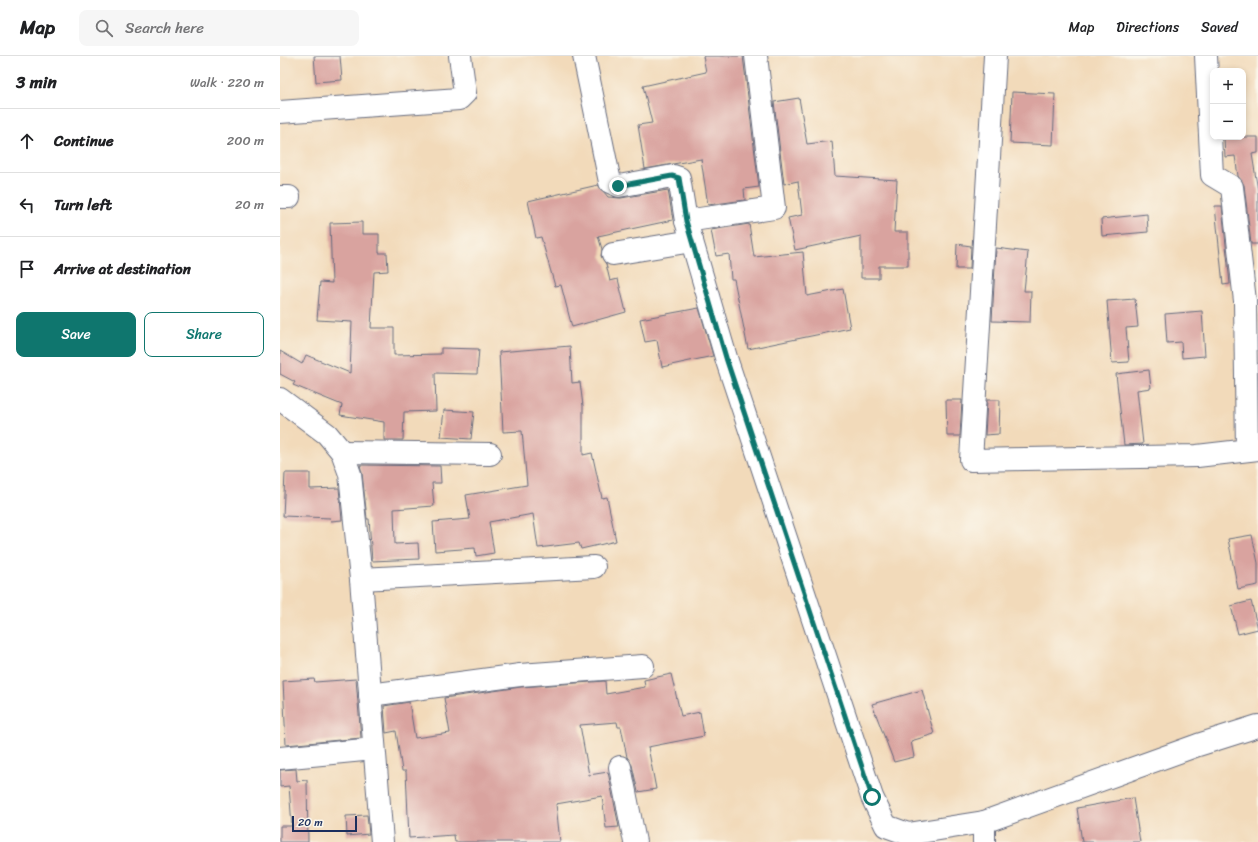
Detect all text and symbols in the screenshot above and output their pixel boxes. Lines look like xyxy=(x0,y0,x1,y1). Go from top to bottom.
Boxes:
search box xyxy=(79,10,359,46)
text: Map xyxy=(20,11,55,44)
text: Search here xyxy=(125,15,204,41)
text: Map xyxy=(1068,15,1094,40)
text: Directions xyxy=(1116,15,1179,40)
text: Saved xyxy=(1201,15,1238,40)
icon: search xyxy=(93,17,115,39)
text: 3 min xyxy=(16,67,57,97)
map controls xyxy=(1210,68,1246,140)
button: + xyxy=(1210,68,1246,104)
text: Walk · 220 m xyxy=(190,71,264,94)
button: − xyxy=(1210,104,1246,140)
text: Continue xyxy=(54,128,114,154)
text: 200 m xyxy=(227,129,264,152)
icon: ahead xyxy=(16,130,38,152)
route end xyxy=(609,177,627,195)
text: Turn left xyxy=(54,192,112,218)
text: 20 m xyxy=(235,193,264,216)
icon: left xyxy=(16,194,38,216)
text: Arrive at destination xyxy=(54,256,191,282)
icon: arrive xyxy=(16,258,38,280)
button: Save xyxy=(16,312,136,357)
button: Share xyxy=(144,312,264,357)
route start xyxy=(863,788,881,806)
text: 20 m xyxy=(298,813,323,832)
scale bar xyxy=(292,814,357,833)

